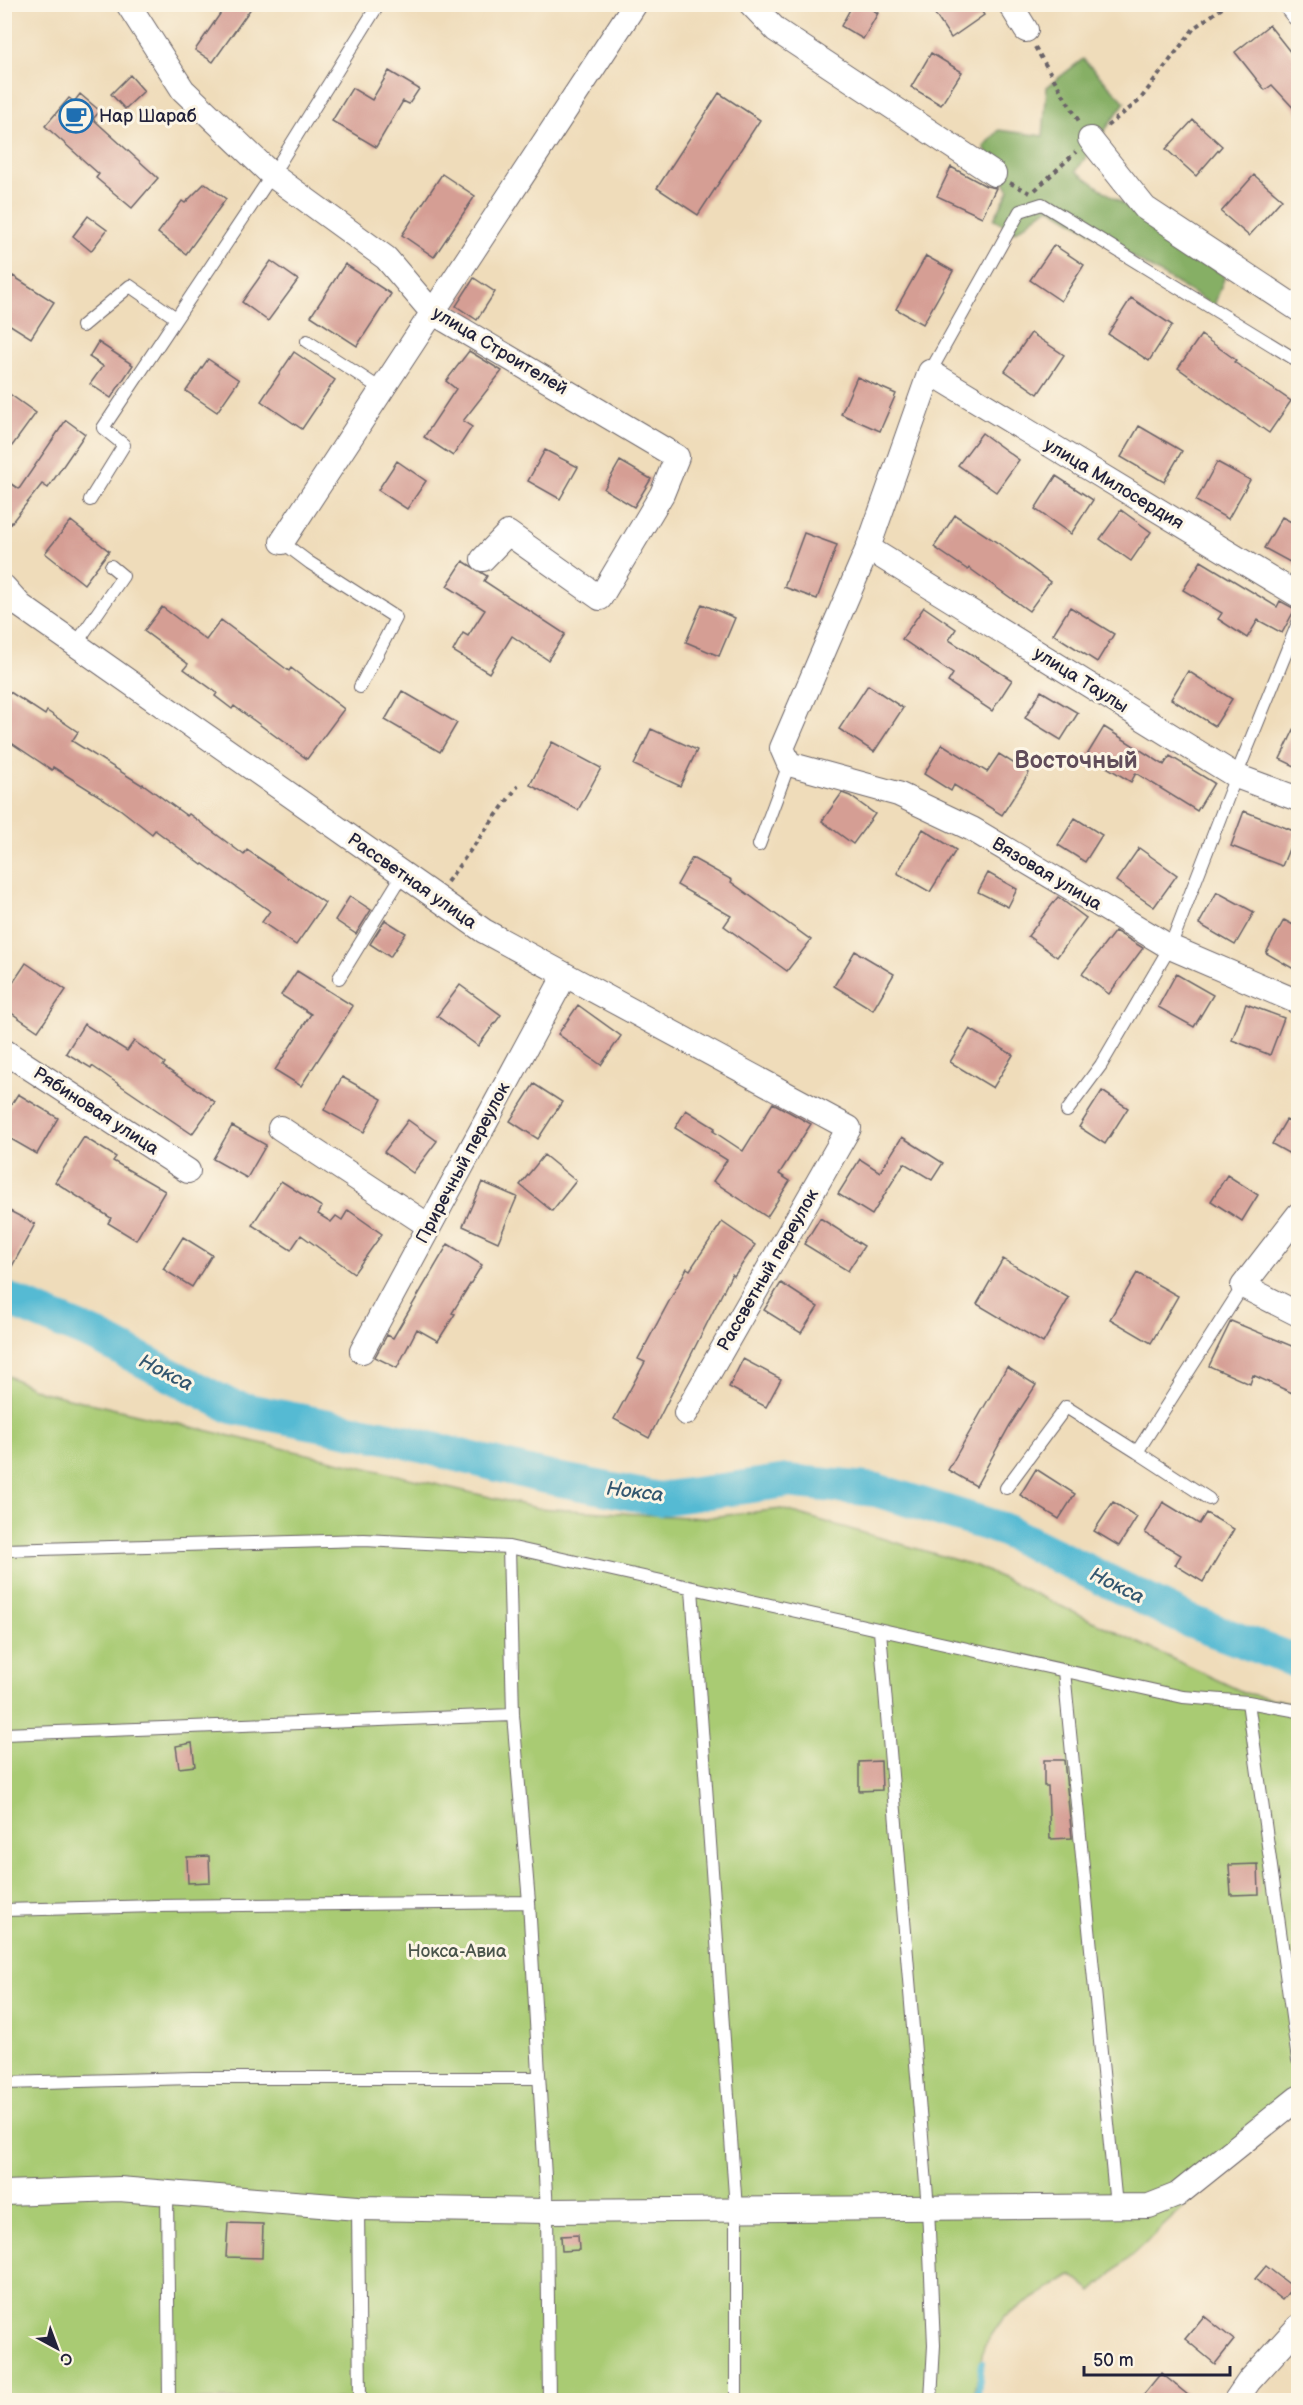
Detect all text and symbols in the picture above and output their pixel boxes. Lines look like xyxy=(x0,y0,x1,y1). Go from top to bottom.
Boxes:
cafe icon: Нар Шараб xyxy=(58,98,94,134)
place label: Нар Шараб xyxy=(99,106,197,127)
street label: улица Строителей xyxy=(429,302,571,400)
street label: улица Милосердия xyxy=(1041,434,1188,534)
street label: улица Таулы xyxy=(1030,643,1132,717)
district label: Восточный xyxy=(1014,746,1138,775)
street label: Рассветная улица xyxy=(343,829,481,934)
street label: Вязовая улица xyxy=(988,833,1106,915)
street label: Рябиновая улица xyxy=(29,1063,163,1160)
street label: Приречный переулок xyxy=(412,1078,515,1247)
street label: Рассветный переулок xyxy=(713,1185,823,1355)
water label: Нокса xyxy=(135,1349,197,1397)
water label: Нокса xyxy=(605,1477,665,1507)
water label: Нокса xyxy=(1086,1563,1148,1609)
park label: Нокса-Авиа xyxy=(407,1941,507,1962)
north arrow xyxy=(27,2318,87,2378)
scale bar xyxy=(1084,2339,1230,2377)
text: С xyxy=(55,2347,76,2369)
text: 50 m xyxy=(1093,2350,1134,2371)

